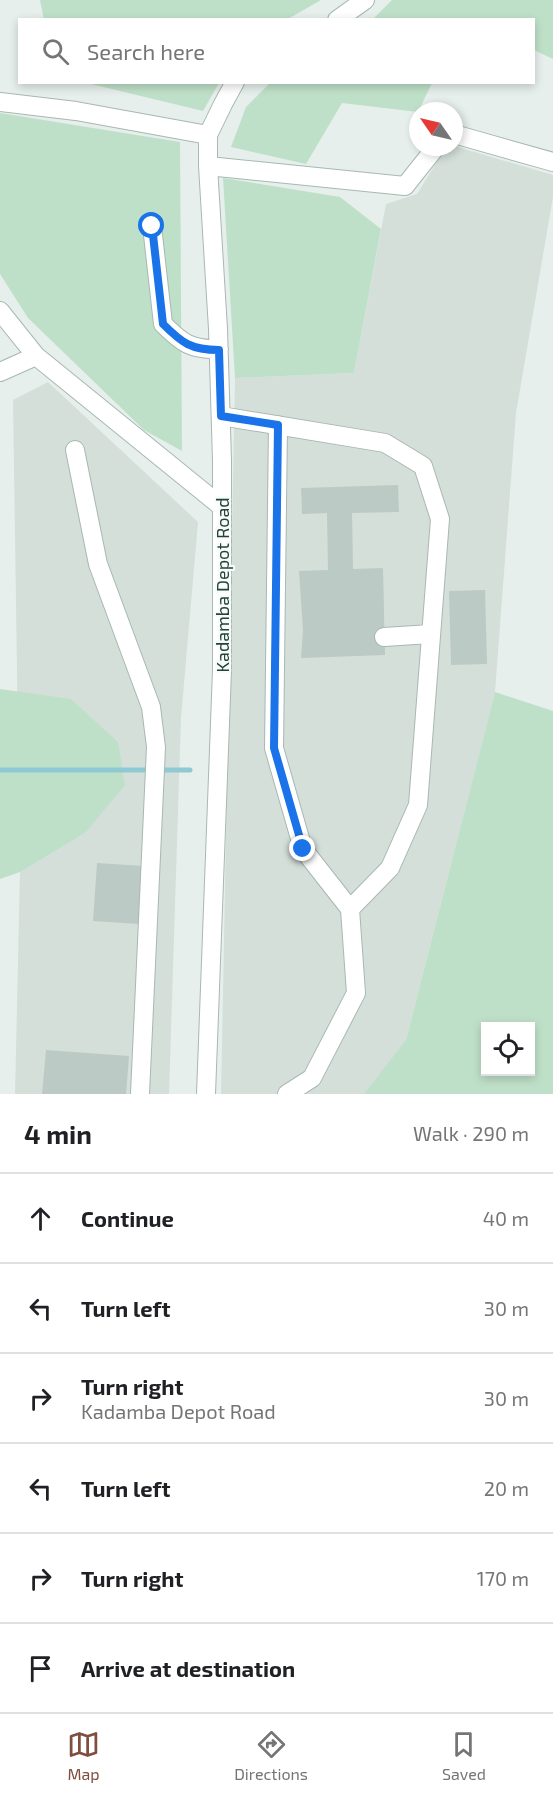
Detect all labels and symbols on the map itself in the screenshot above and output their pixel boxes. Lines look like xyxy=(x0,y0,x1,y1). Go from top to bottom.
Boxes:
north arrow xyxy=(409,102,463,156)
route start xyxy=(138,212,164,238)
street label: Kadamba Depot Road xyxy=(211,497,233,673)
route end xyxy=(289,835,315,861)

